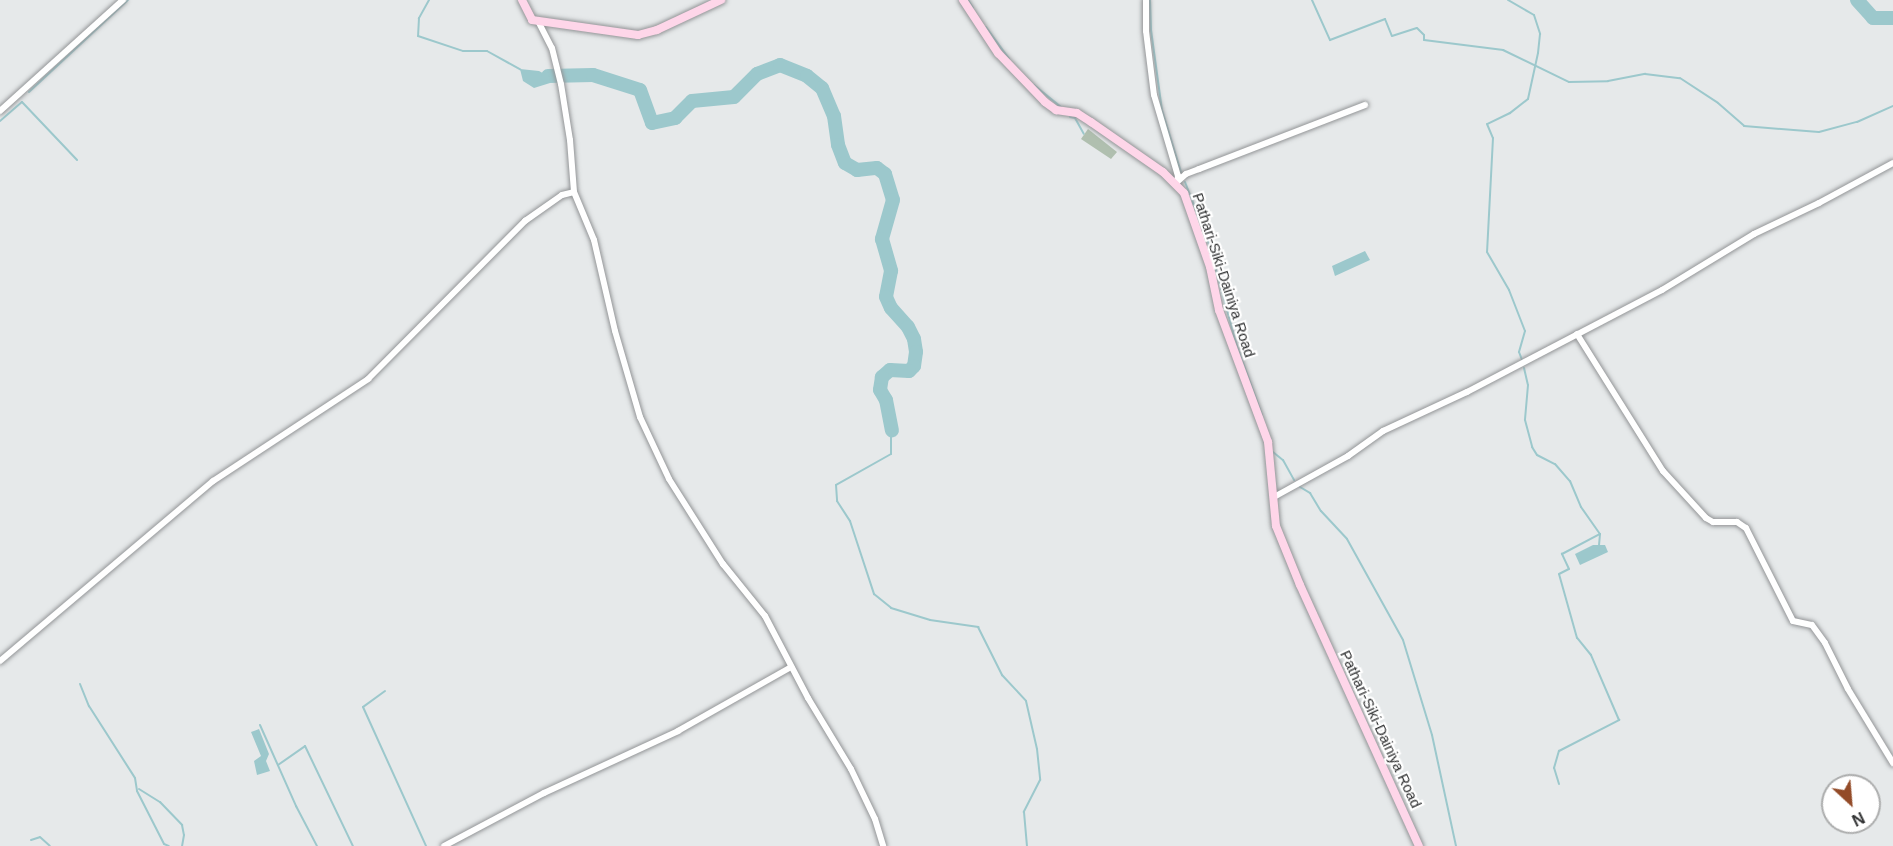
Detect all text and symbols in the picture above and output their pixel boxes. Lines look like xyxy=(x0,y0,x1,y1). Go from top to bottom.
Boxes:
street label: Pathari-Siki-Dainiya Road xyxy=(1189,191,1259,359)
street label: Pathari-Siki-Dainiya Road xyxy=(1337,647,1425,811)
north arrow xyxy=(1821,774,1881,834)
text: N xyxy=(1849,809,1867,829)

